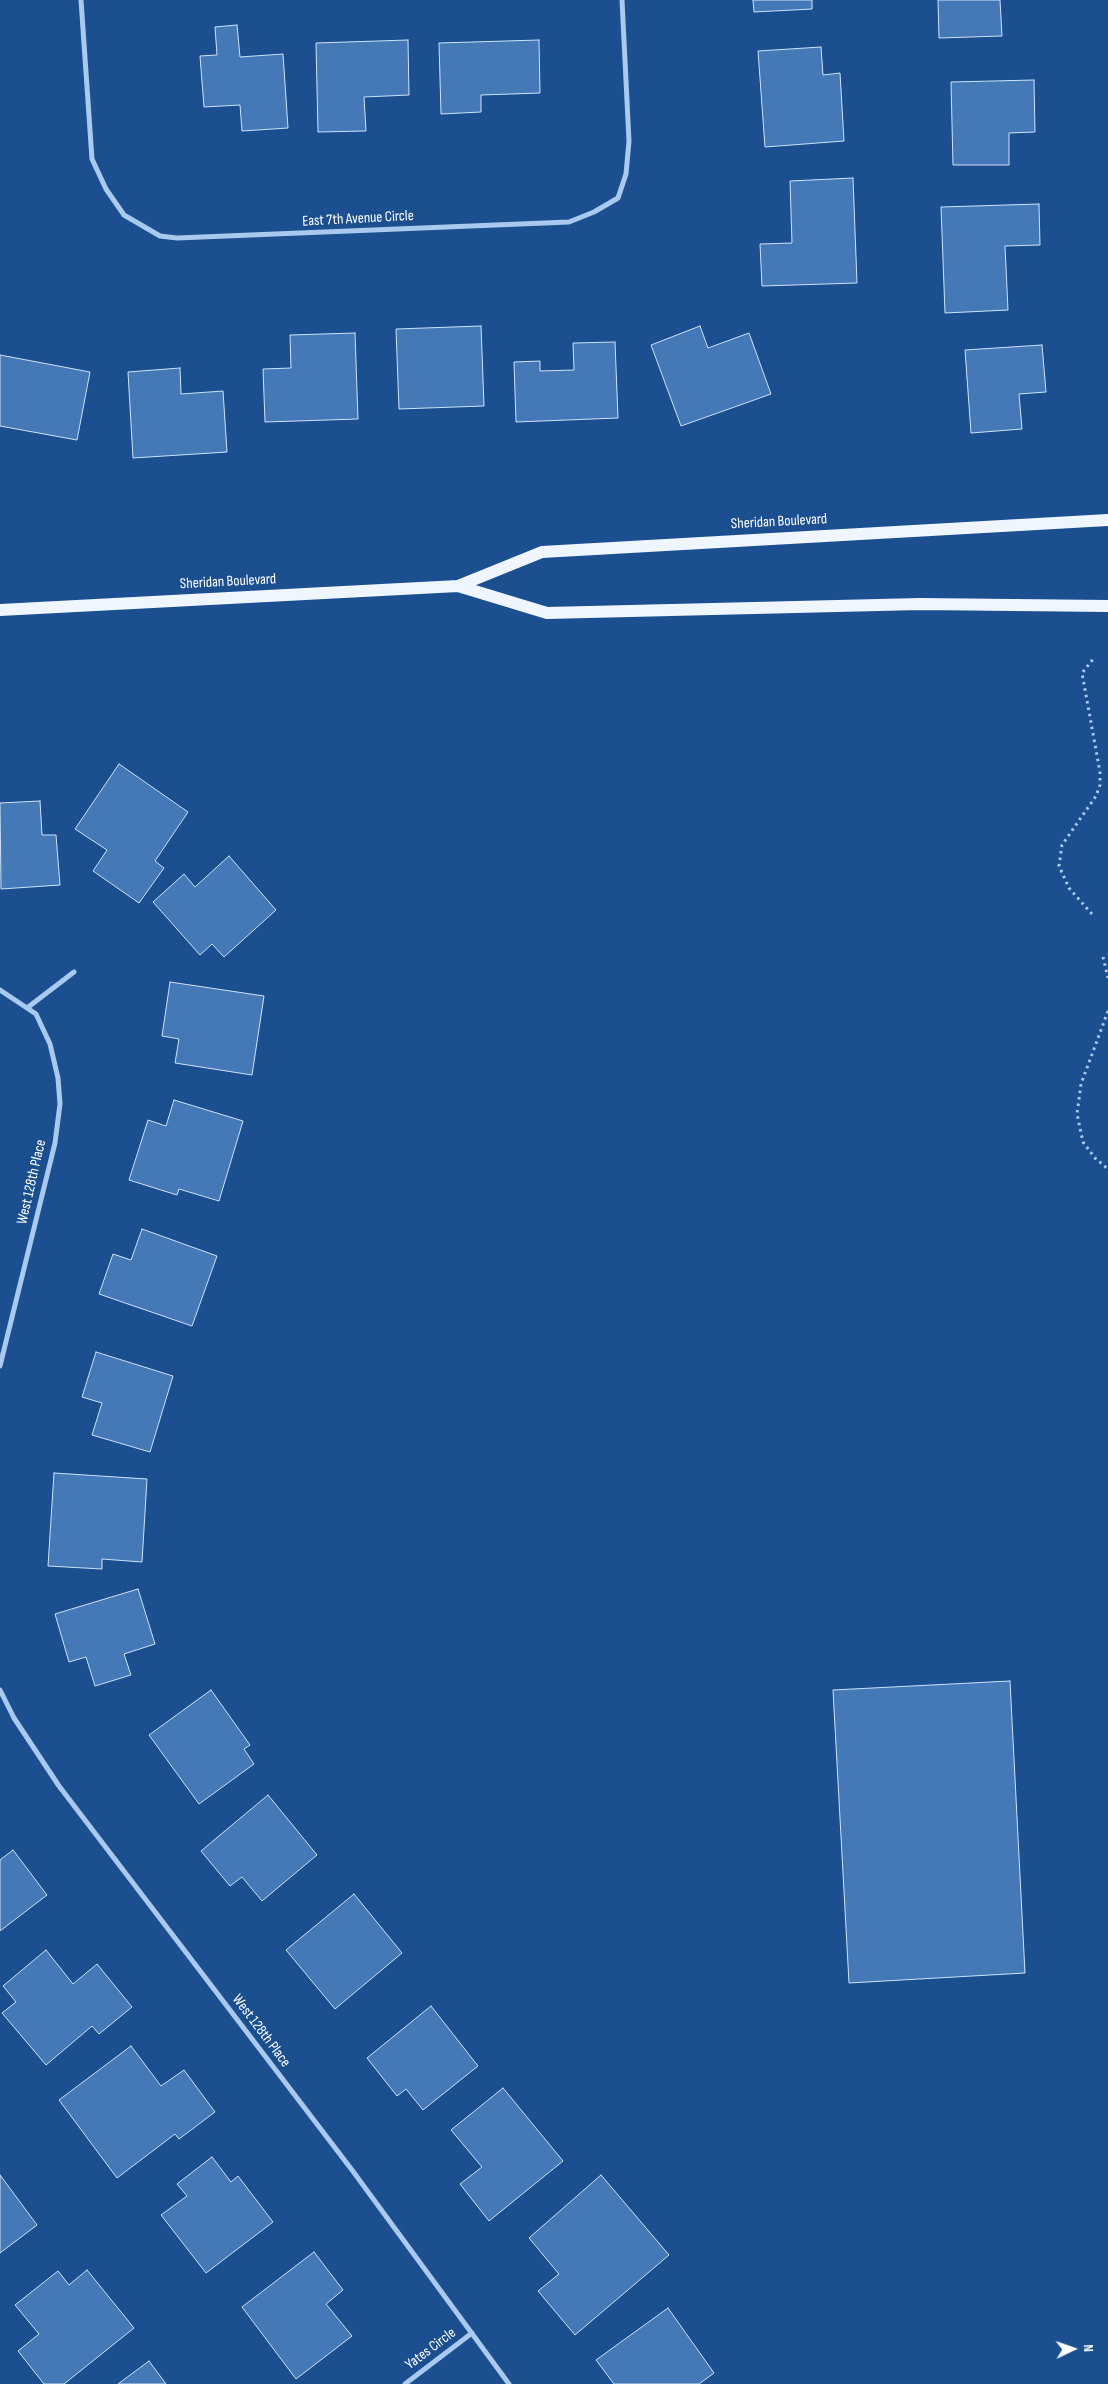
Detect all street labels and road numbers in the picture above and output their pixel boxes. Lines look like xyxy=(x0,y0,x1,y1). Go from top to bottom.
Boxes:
street label: East 7th Avenue Circle xyxy=(302,207,414,231)
street label: Sheridan Boulevard xyxy=(730,510,828,534)
street label: Sheridan Boulevard xyxy=(179,570,277,594)
street label: West 128th Place xyxy=(14,1138,50,1226)
street label: West 128th Place xyxy=(228,1991,294,2071)
street label: Yates Circle xyxy=(402,2324,460,2374)

